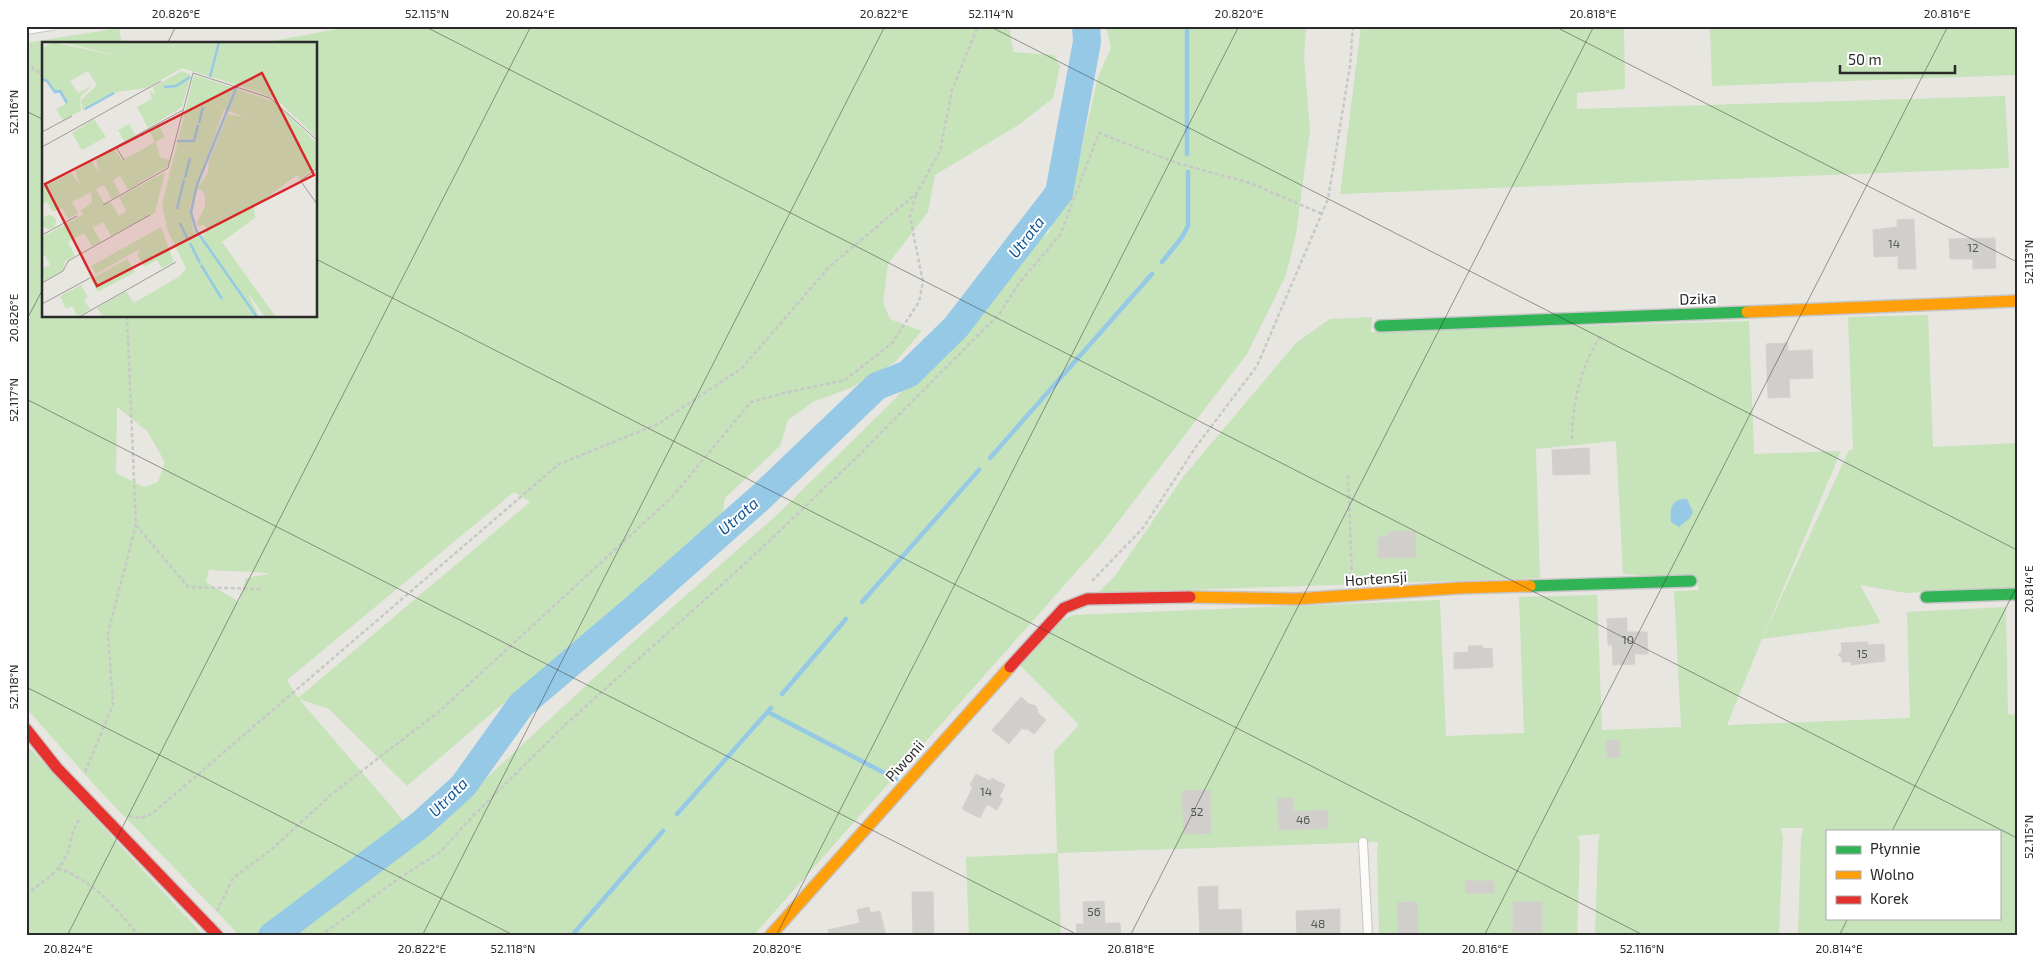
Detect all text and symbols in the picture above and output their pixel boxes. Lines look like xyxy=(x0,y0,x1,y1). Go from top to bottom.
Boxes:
text: 20.826°E xyxy=(152,6,201,20)
text: 52.115°N xyxy=(405,6,449,20)
text: 20.824°E xyxy=(505,6,555,20)
text: 20.822°E xyxy=(860,6,909,20)
text: 52.114°N xyxy=(968,6,1014,20)
text: 20.820°E xyxy=(1214,6,1264,20)
text: 20.818°E xyxy=(1569,6,1617,20)
text: 20.816°E xyxy=(1924,6,1971,20)
inset map xyxy=(42,42,318,318)
scale bar xyxy=(1840,42,1956,74)
text: 50 m xyxy=(1848,50,1882,68)
text: 52.116°N xyxy=(6,90,20,134)
water label: Utrata xyxy=(1004,212,1048,261)
house number: 14 xyxy=(1888,236,1900,250)
house number: 12 xyxy=(1967,240,1979,254)
text: 52.113°N xyxy=(2021,240,2035,284)
street label: Dzika xyxy=(1679,288,1717,308)
text: 20.826°E xyxy=(6,293,20,342)
text: 52.117°N xyxy=(6,378,20,422)
water label: Utrata xyxy=(714,493,762,538)
text: 20.814°E xyxy=(2021,565,2035,613)
street label: Hortensji xyxy=(1344,567,1408,590)
house number: 10 xyxy=(1622,632,1634,646)
house number: 15 xyxy=(1856,646,1868,660)
text: 52.118°N xyxy=(6,664,20,710)
street label: Piwonii xyxy=(881,736,928,785)
water label: Utrata xyxy=(424,773,471,820)
house number: 14 xyxy=(980,784,992,798)
house number: 52 xyxy=(1190,804,1204,818)
house number: 46 xyxy=(1296,812,1310,826)
text: 52.115°N xyxy=(2021,815,2035,859)
legend xyxy=(1826,830,2000,920)
text: Płynnie xyxy=(1870,839,1921,857)
text: Wolno xyxy=(1870,865,1914,883)
text: Korek xyxy=(1870,889,1909,907)
house number: 56 xyxy=(1087,904,1101,918)
house number: 48 xyxy=(1311,916,1325,930)
text: 20.824°E xyxy=(43,941,93,955)
text: 20.822°E xyxy=(398,941,447,955)
text: 52.118°N xyxy=(490,941,536,955)
text: 20.820°E xyxy=(752,941,802,955)
text: 20.818°E xyxy=(1107,941,1155,955)
text: 20.816°E xyxy=(1462,941,1509,955)
text: 52.116°N xyxy=(1620,941,1664,955)
text: 20.814°E xyxy=(1815,941,1863,955)

